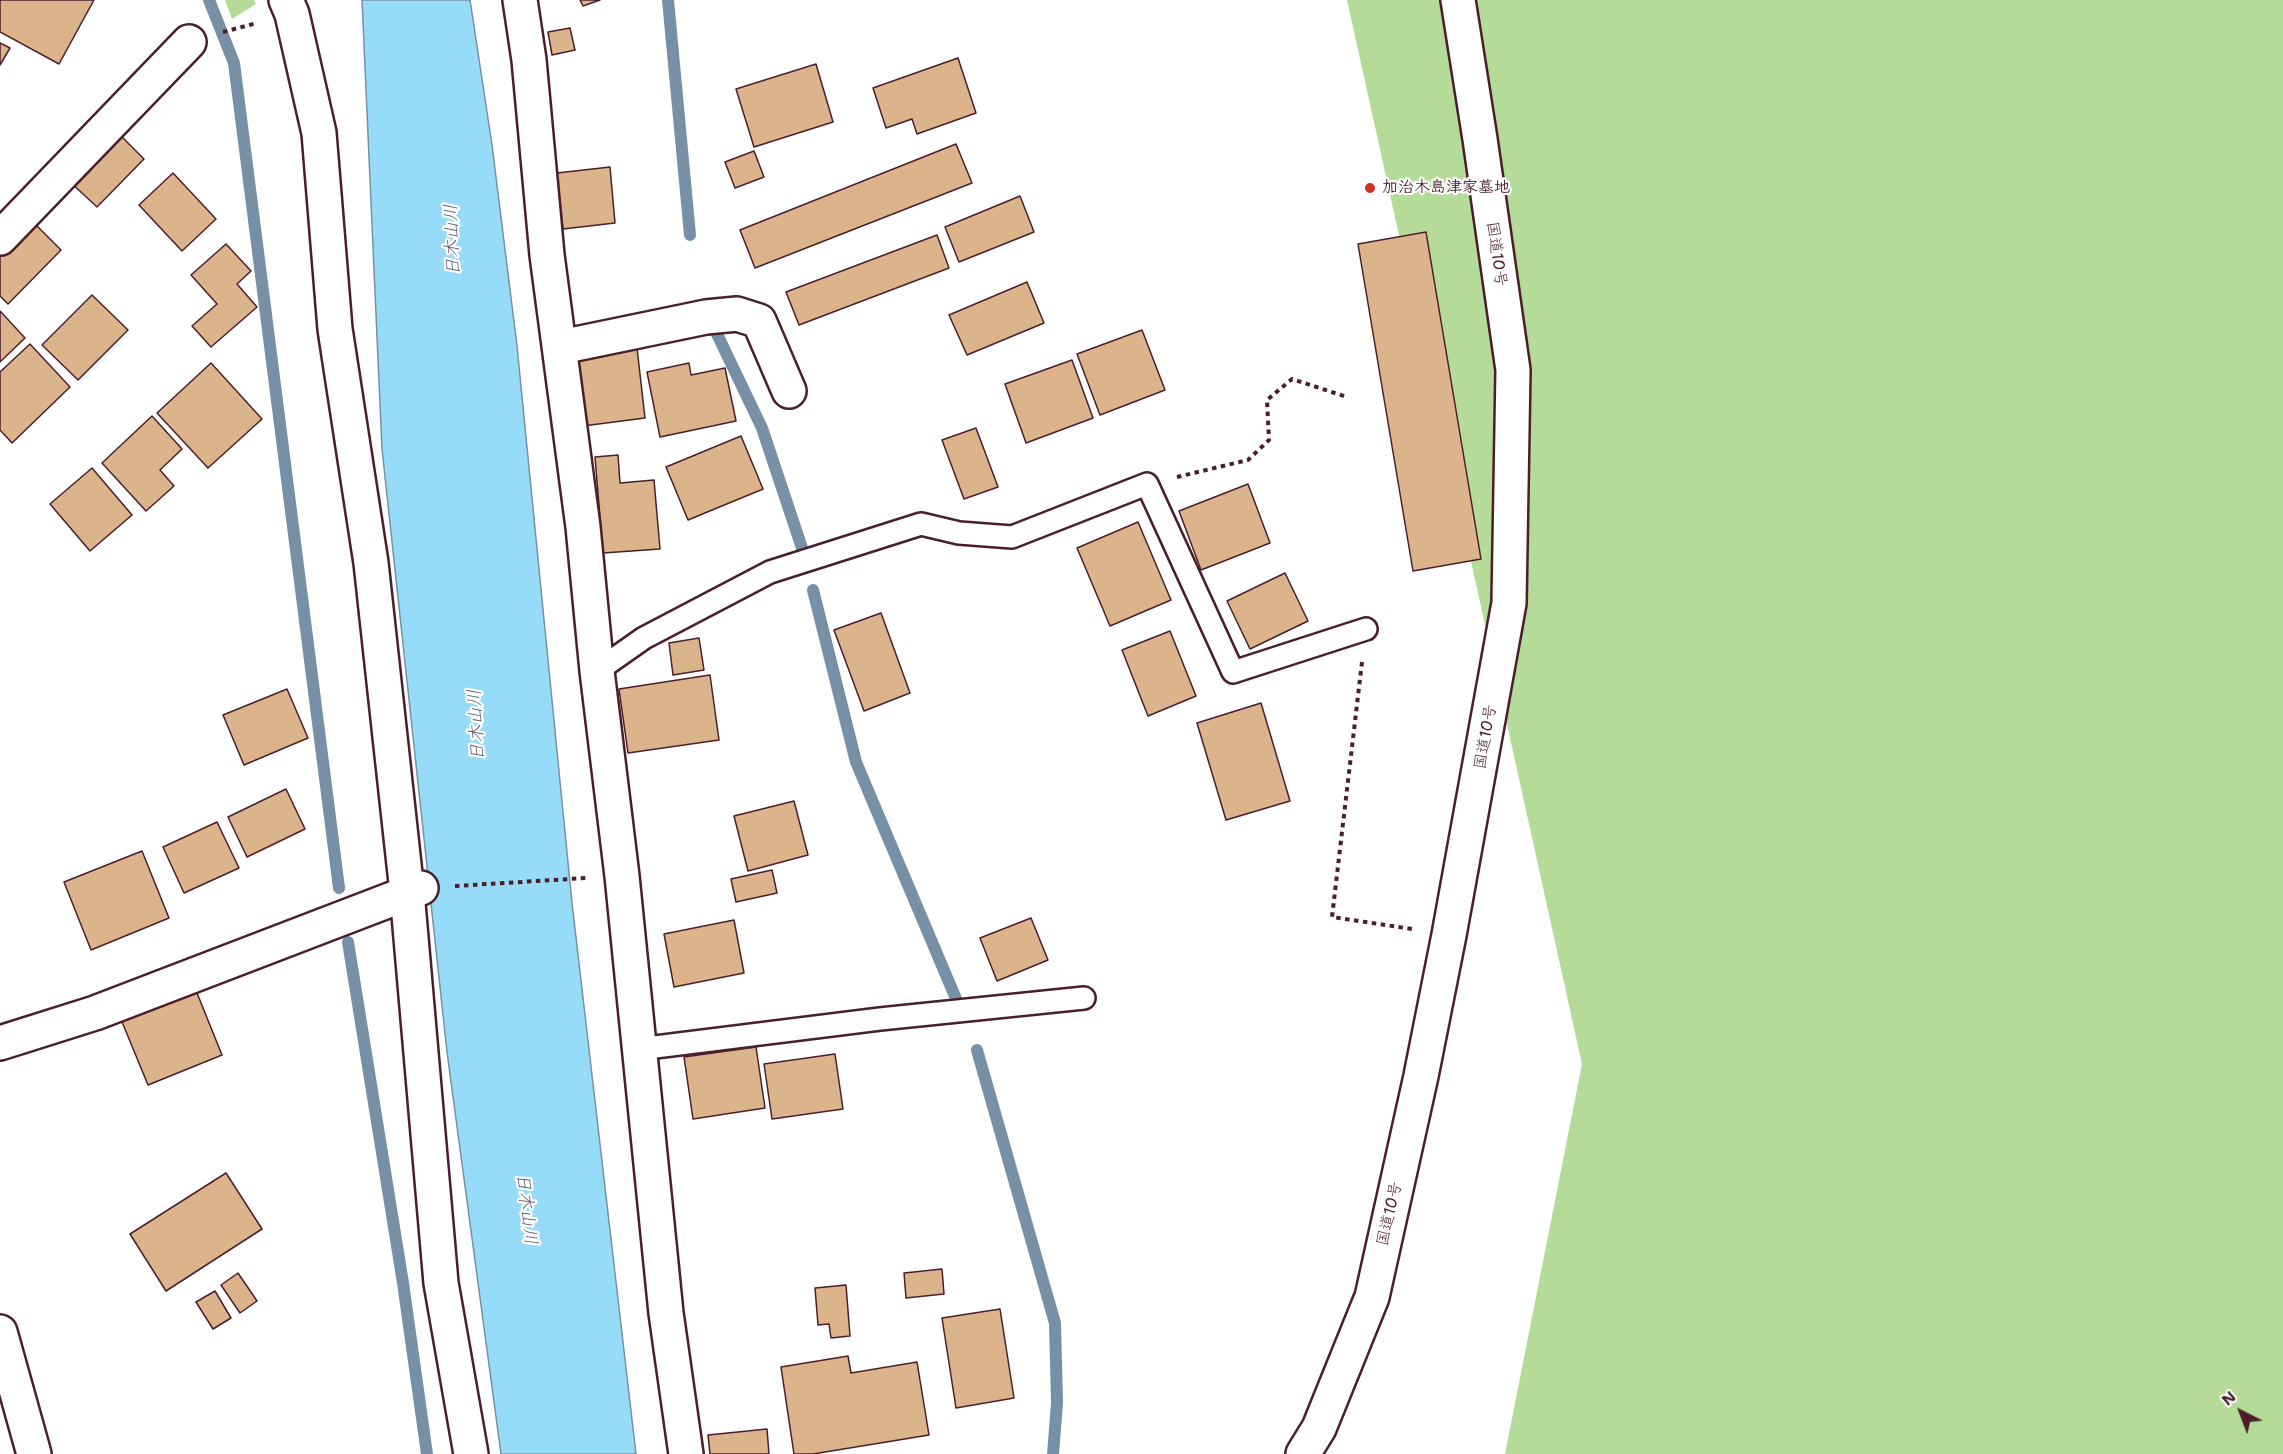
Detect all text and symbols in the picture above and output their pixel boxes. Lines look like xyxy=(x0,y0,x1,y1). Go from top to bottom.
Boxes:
place label: 加治木島津家墓地 xyxy=(1382,178,1510,198)
marker: 加治木島津家墓地 xyxy=(1363,181,1377,195)
water label: 日木山川 xyxy=(441,204,465,276)
street label: 国道10号 xyxy=(1482,220,1510,288)
water label: 日木山川 xyxy=(464,688,490,762)
street label: 国道10号 xyxy=(1471,703,1501,771)
water label: 日木山川 xyxy=(511,1172,541,1246)
street label: 国道10号 xyxy=(1373,1180,1407,1248)
north arrow xyxy=(2211,1382,2271,1442)
text: N xyxy=(2217,1386,2240,1410)

